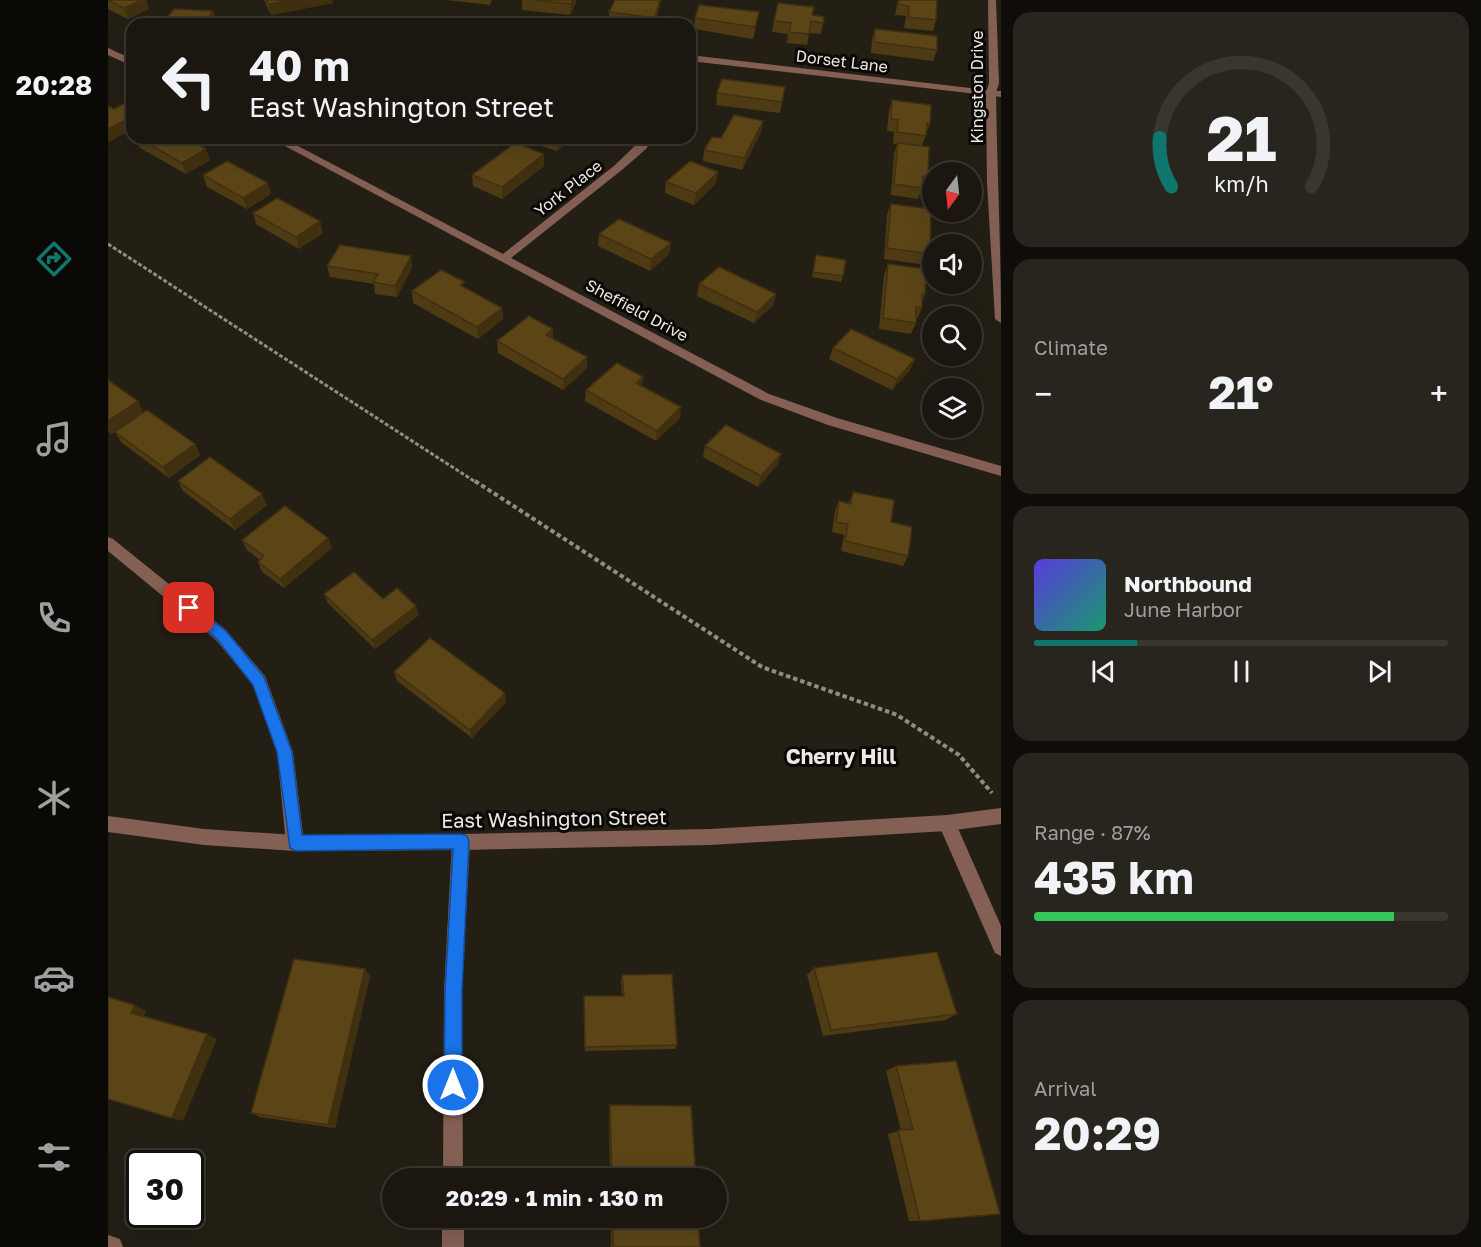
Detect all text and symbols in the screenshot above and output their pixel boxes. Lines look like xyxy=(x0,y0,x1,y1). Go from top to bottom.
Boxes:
street label: Kingston Drive xyxy=(967,31,987,143)
text: 40 m xyxy=(249,40,350,90)
icon: left xyxy=(150,42,228,120)
street label: Dorset Lane xyxy=(795,45,889,77)
text: 20:28 xyxy=(16,69,92,101)
text: East Washington Street xyxy=(249,91,554,123)
text: 21 xyxy=(1206,100,1276,175)
street label: York Place xyxy=(530,155,606,221)
north arrow xyxy=(922,162,982,222)
map controls xyxy=(922,162,982,438)
text: km/h xyxy=(1214,171,1268,197)
button: sound xyxy=(922,234,982,294)
icon: directions xyxy=(33,238,75,280)
street label: Sheffield Drive xyxy=(582,275,692,345)
button: search xyxy=(922,306,982,366)
text: Climate xyxy=(1034,335,1108,359)
text: 21° xyxy=(1208,365,1274,419)
text: − xyxy=(1034,374,1052,413)
text: + xyxy=(1430,374,1448,413)
button: layers xyxy=(922,378,982,438)
icon: music xyxy=(33,418,75,460)
text: Northbound xyxy=(1124,570,1252,597)
pin xyxy=(163,582,214,633)
icon: arrive xyxy=(172,591,205,624)
icon: phone xyxy=(33,597,75,639)
text: June Harbor xyxy=(1124,597,1243,621)
icon: previous xyxy=(1087,655,1120,688)
icon: pause xyxy=(1225,655,1258,688)
icon: next xyxy=(1363,655,1396,688)
district label: Cherry Hill xyxy=(786,743,896,769)
icon: climate xyxy=(33,777,75,819)
street label: East Washington Street xyxy=(441,804,667,832)
text: Range · 87% xyxy=(1034,820,1151,844)
text: 435 km xyxy=(1034,850,1194,904)
icon: car xyxy=(33,957,75,999)
position arrow xyxy=(421,1053,485,1117)
text: Arrival xyxy=(1034,1076,1097,1100)
text: 20:29 xyxy=(1034,1106,1161,1160)
icon: filters xyxy=(33,1136,75,1178)
speed limit sign: 30 xyxy=(126,1150,204,1228)
text: 20:29 · 1 min · 130 m xyxy=(446,1184,663,1211)

